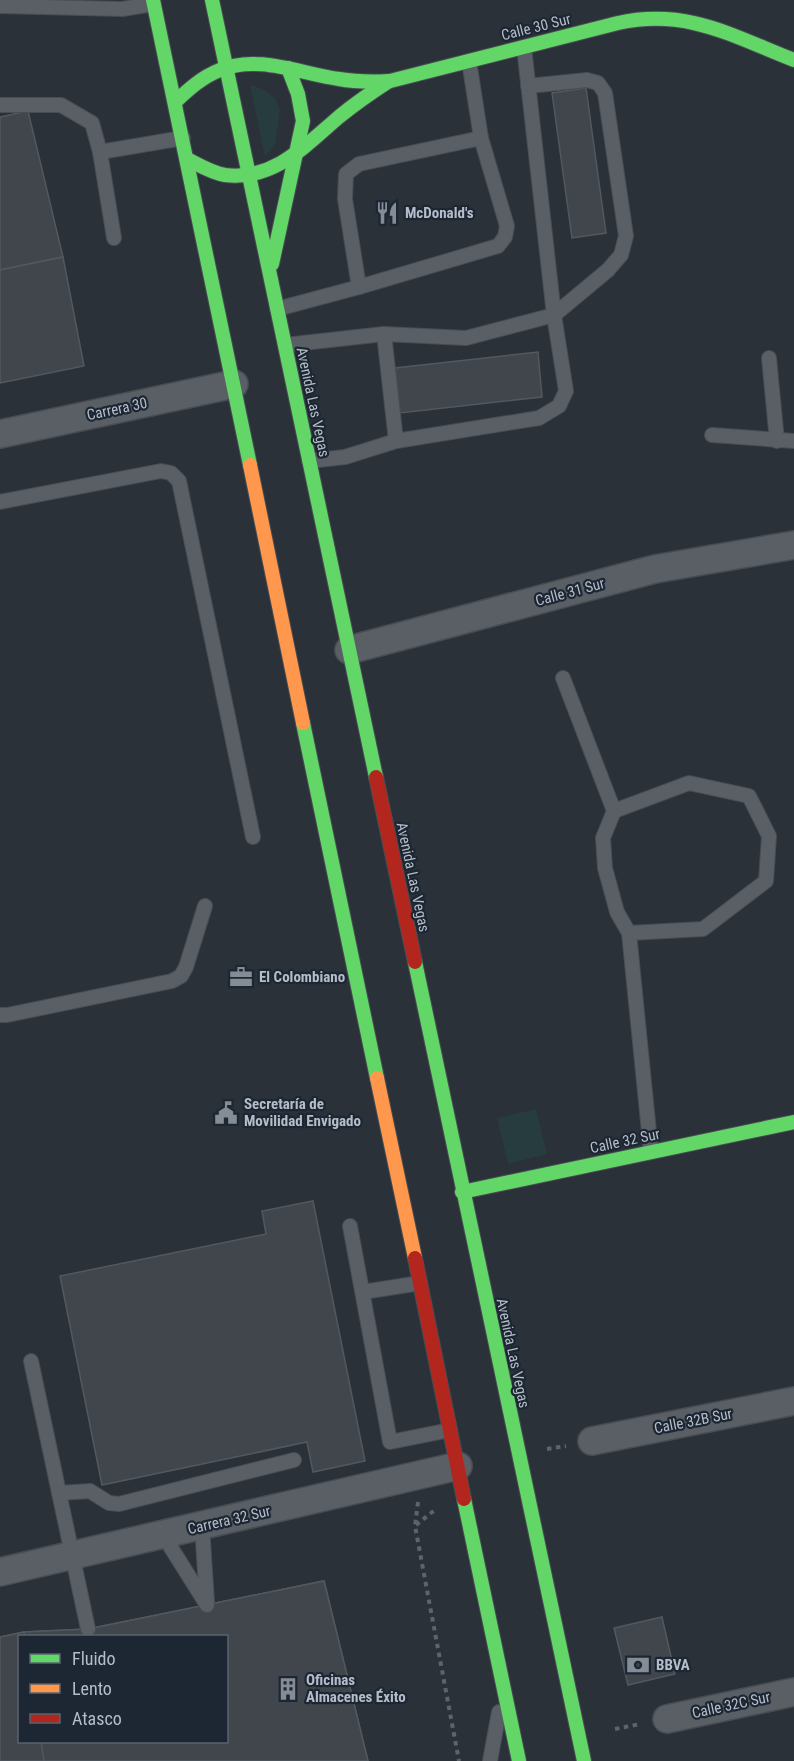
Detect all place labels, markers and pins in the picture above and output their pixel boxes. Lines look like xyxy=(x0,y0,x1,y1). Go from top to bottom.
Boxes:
restaurant icon: McDonald's xyxy=(374,200,400,226)
place label: McDonald's xyxy=(405,204,474,222)
office icon: El Colombiano xyxy=(228,964,254,990)
place label: El Colombiano xyxy=(259,968,345,986)
place label: Secretaría de Movilidad Envigado xyxy=(244,1095,361,1130)
public building icon: Secretaría de Movilidad Envigado xyxy=(213,1100,239,1126)
bank icon: BBVA xyxy=(625,1652,651,1678)
place label: BBVA xyxy=(656,1656,690,1674)
place label: Oficinas Almacenes Éxito xyxy=(306,1671,406,1706)
building icon: Oficinas Almacenes Éxito xyxy=(275,1676,301,1702)

